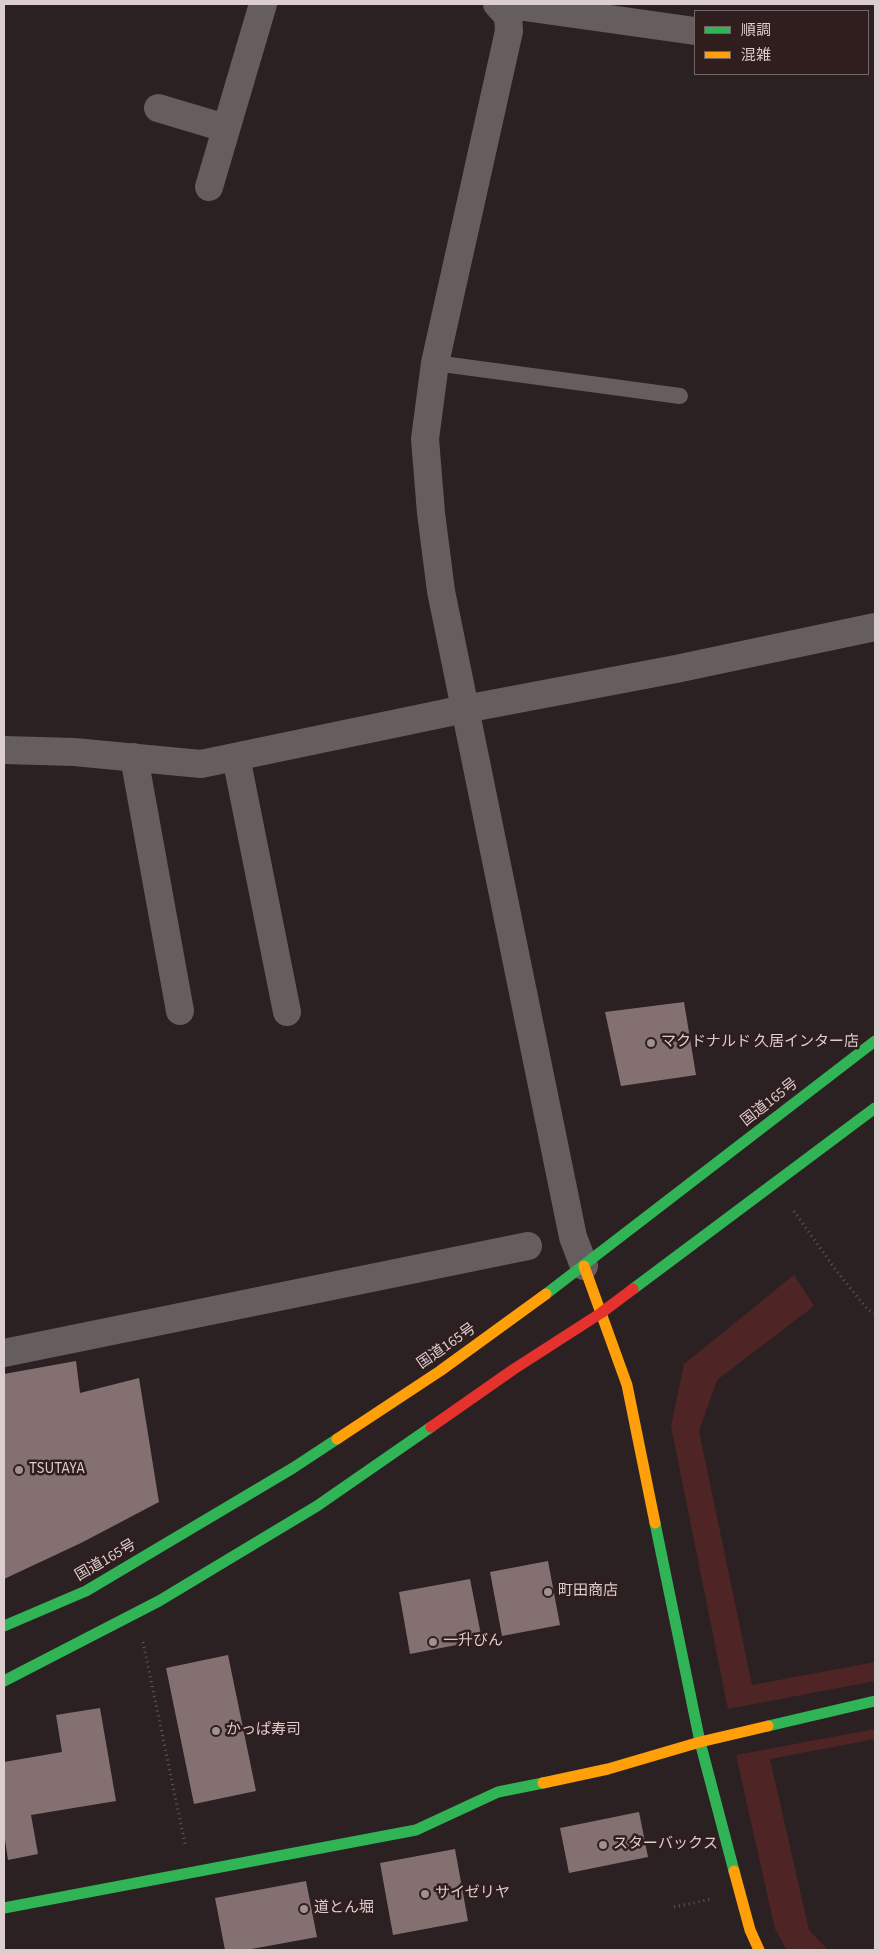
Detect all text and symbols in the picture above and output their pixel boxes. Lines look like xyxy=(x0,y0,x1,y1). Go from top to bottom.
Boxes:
legend xyxy=(694,10,869,75)
text: 順調 xyxy=(741,20,771,41)
text: 混雑 xyxy=(741,45,771,66)
place label: マクドナルド 久居インター店 xyxy=(661,1034,859,1052)
marker: マクドナルド 久居インター店 xyxy=(645,1037,657,1049)
street label: 国道165号 xyxy=(738,1075,802,1131)
street label: 国道165号 xyxy=(414,1320,480,1374)
place label: TSUTAYA xyxy=(29,1461,85,1479)
marker: TSUTAYA xyxy=(13,1464,25,1476)
street label: 国道165号 xyxy=(72,1536,140,1586)
place label: 町田商店 xyxy=(558,1583,618,1601)
marker: 町田商店 xyxy=(542,1586,554,1598)
place label: 一升びん xyxy=(443,1633,503,1651)
marker: 一升びん xyxy=(427,1636,439,1648)
place label: かっぱ寿司 xyxy=(226,1722,301,1740)
marker: かっぱ寿司 xyxy=(210,1725,222,1737)
place label: スターバックス xyxy=(613,1836,718,1854)
marker: スターバックス xyxy=(597,1839,609,1851)
place label: サイゼリヤ xyxy=(435,1885,510,1903)
marker: サイゼリヤ xyxy=(419,1888,431,1900)
place label: 道とん堀 xyxy=(314,1900,374,1918)
marker: 道とん堀 xyxy=(298,1903,310,1915)

